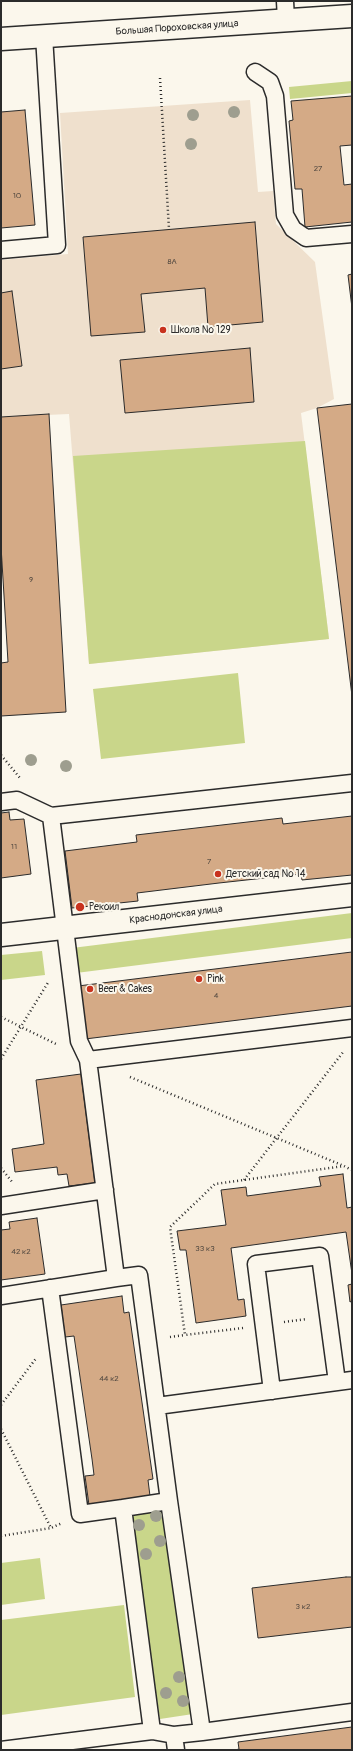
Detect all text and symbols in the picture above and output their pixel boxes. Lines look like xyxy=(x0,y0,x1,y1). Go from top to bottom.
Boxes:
street label: Большая Пороховская улица xyxy=(115,18,239,38)
house number: 27 xyxy=(314,164,322,174)
house number: 10 xyxy=(13,191,21,201)
house number: 8А xyxy=(167,257,177,267)
place label: Школа № 129 xyxy=(171,324,231,336)
marker: Школа № 129 xyxy=(158,325,168,335)
house number: 9 xyxy=(29,575,33,585)
house number: 11 xyxy=(11,842,17,852)
house number: 7 xyxy=(207,857,211,867)
place label: Детский сад № 14 xyxy=(226,868,306,880)
marker: Детский сад № 14 xyxy=(213,869,223,879)
marker: Рекоил xyxy=(74,901,86,913)
place label: Рекоил xyxy=(89,901,119,913)
street label: Краснодонская улица xyxy=(129,903,223,927)
place label: Pink xyxy=(207,973,224,985)
marker: Pink xyxy=(194,974,204,984)
place label: Beer & Cakes xyxy=(98,983,152,995)
marker: Beer & Cakes xyxy=(85,984,95,994)
house number: 4 xyxy=(214,991,218,1001)
house number: 33 к3 xyxy=(195,1244,215,1254)
house number: 42 к2 xyxy=(11,1247,31,1257)
house number: 44 к2 xyxy=(99,1374,119,1384)
house number: 3 к2 xyxy=(296,1602,310,1612)

